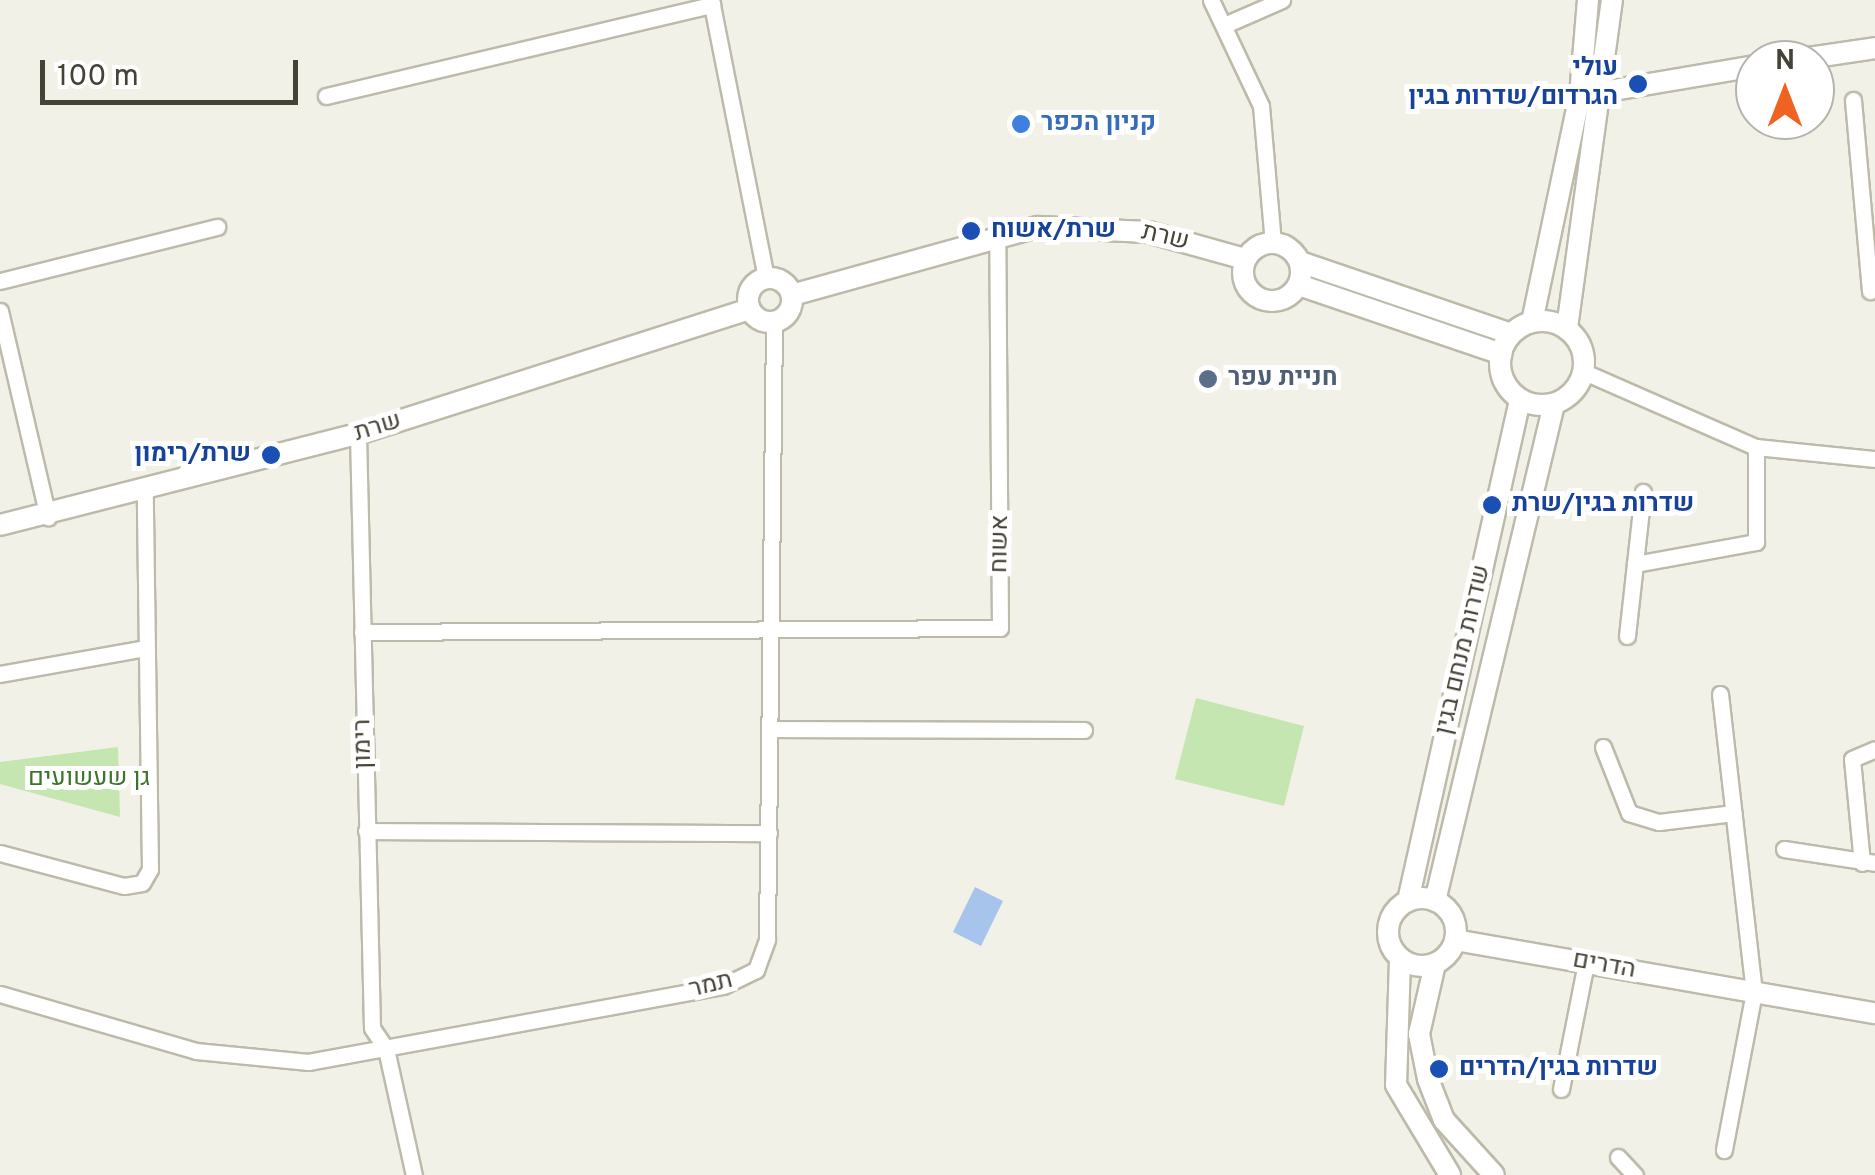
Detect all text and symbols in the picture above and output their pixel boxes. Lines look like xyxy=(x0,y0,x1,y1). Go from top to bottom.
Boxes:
scale bar xyxy=(45,40,302,102)
north arrow xyxy=(1735,40,1835,140)
text: N xyxy=(1775,44,1795,80)
place label: עולי הגרדום/שדרות בגין xyxy=(1408,55,1618,114)
text: 100 m xyxy=(57,59,139,96)
marker: עולי הגרדום/שדרות בגין xyxy=(1627,73,1649,95)
place label: קניון הכפר xyxy=(1041,109,1156,139)
marker: קניון הכפר xyxy=(1010,113,1032,135)
place label: שרת/אשוח xyxy=(991,216,1116,246)
street label: שרת xyxy=(1138,218,1192,258)
marker: שרת/אשוח xyxy=(960,220,982,242)
place label: חניית עפר xyxy=(1228,364,1337,394)
marker: חניית עפר xyxy=(1197,368,1219,390)
street label: שרת xyxy=(351,407,405,449)
place label: שרת/רימון xyxy=(135,440,251,470)
marker: שרת/רימון xyxy=(260,444,282,466)
place label: שדרות בגין/שרת xyxy=(1512,490,1694,520)
marker: שדרות בגין/שרת xyxy=(1481,494,1503,516)
street label: אשוח xyxy=(985,515,1017,573)
street label: שדרות מנחם בגין xyxy=(1430,562,1498,738)
street label: רימון xyxy=(349,719,379,769)
park label: גן שעשועים xyxy=(28,764,150,794)
street label: הדרים xyxy=(1570,946,1638,986)
street label: תמר xyxy=(686,966,736,1006)
place label: שדרות בגין/הדרים xyxy=(1459,1054,1658,1084)
marker: שדרות בגין/הדרים xyxy=(1428,1058,1450,1080)

